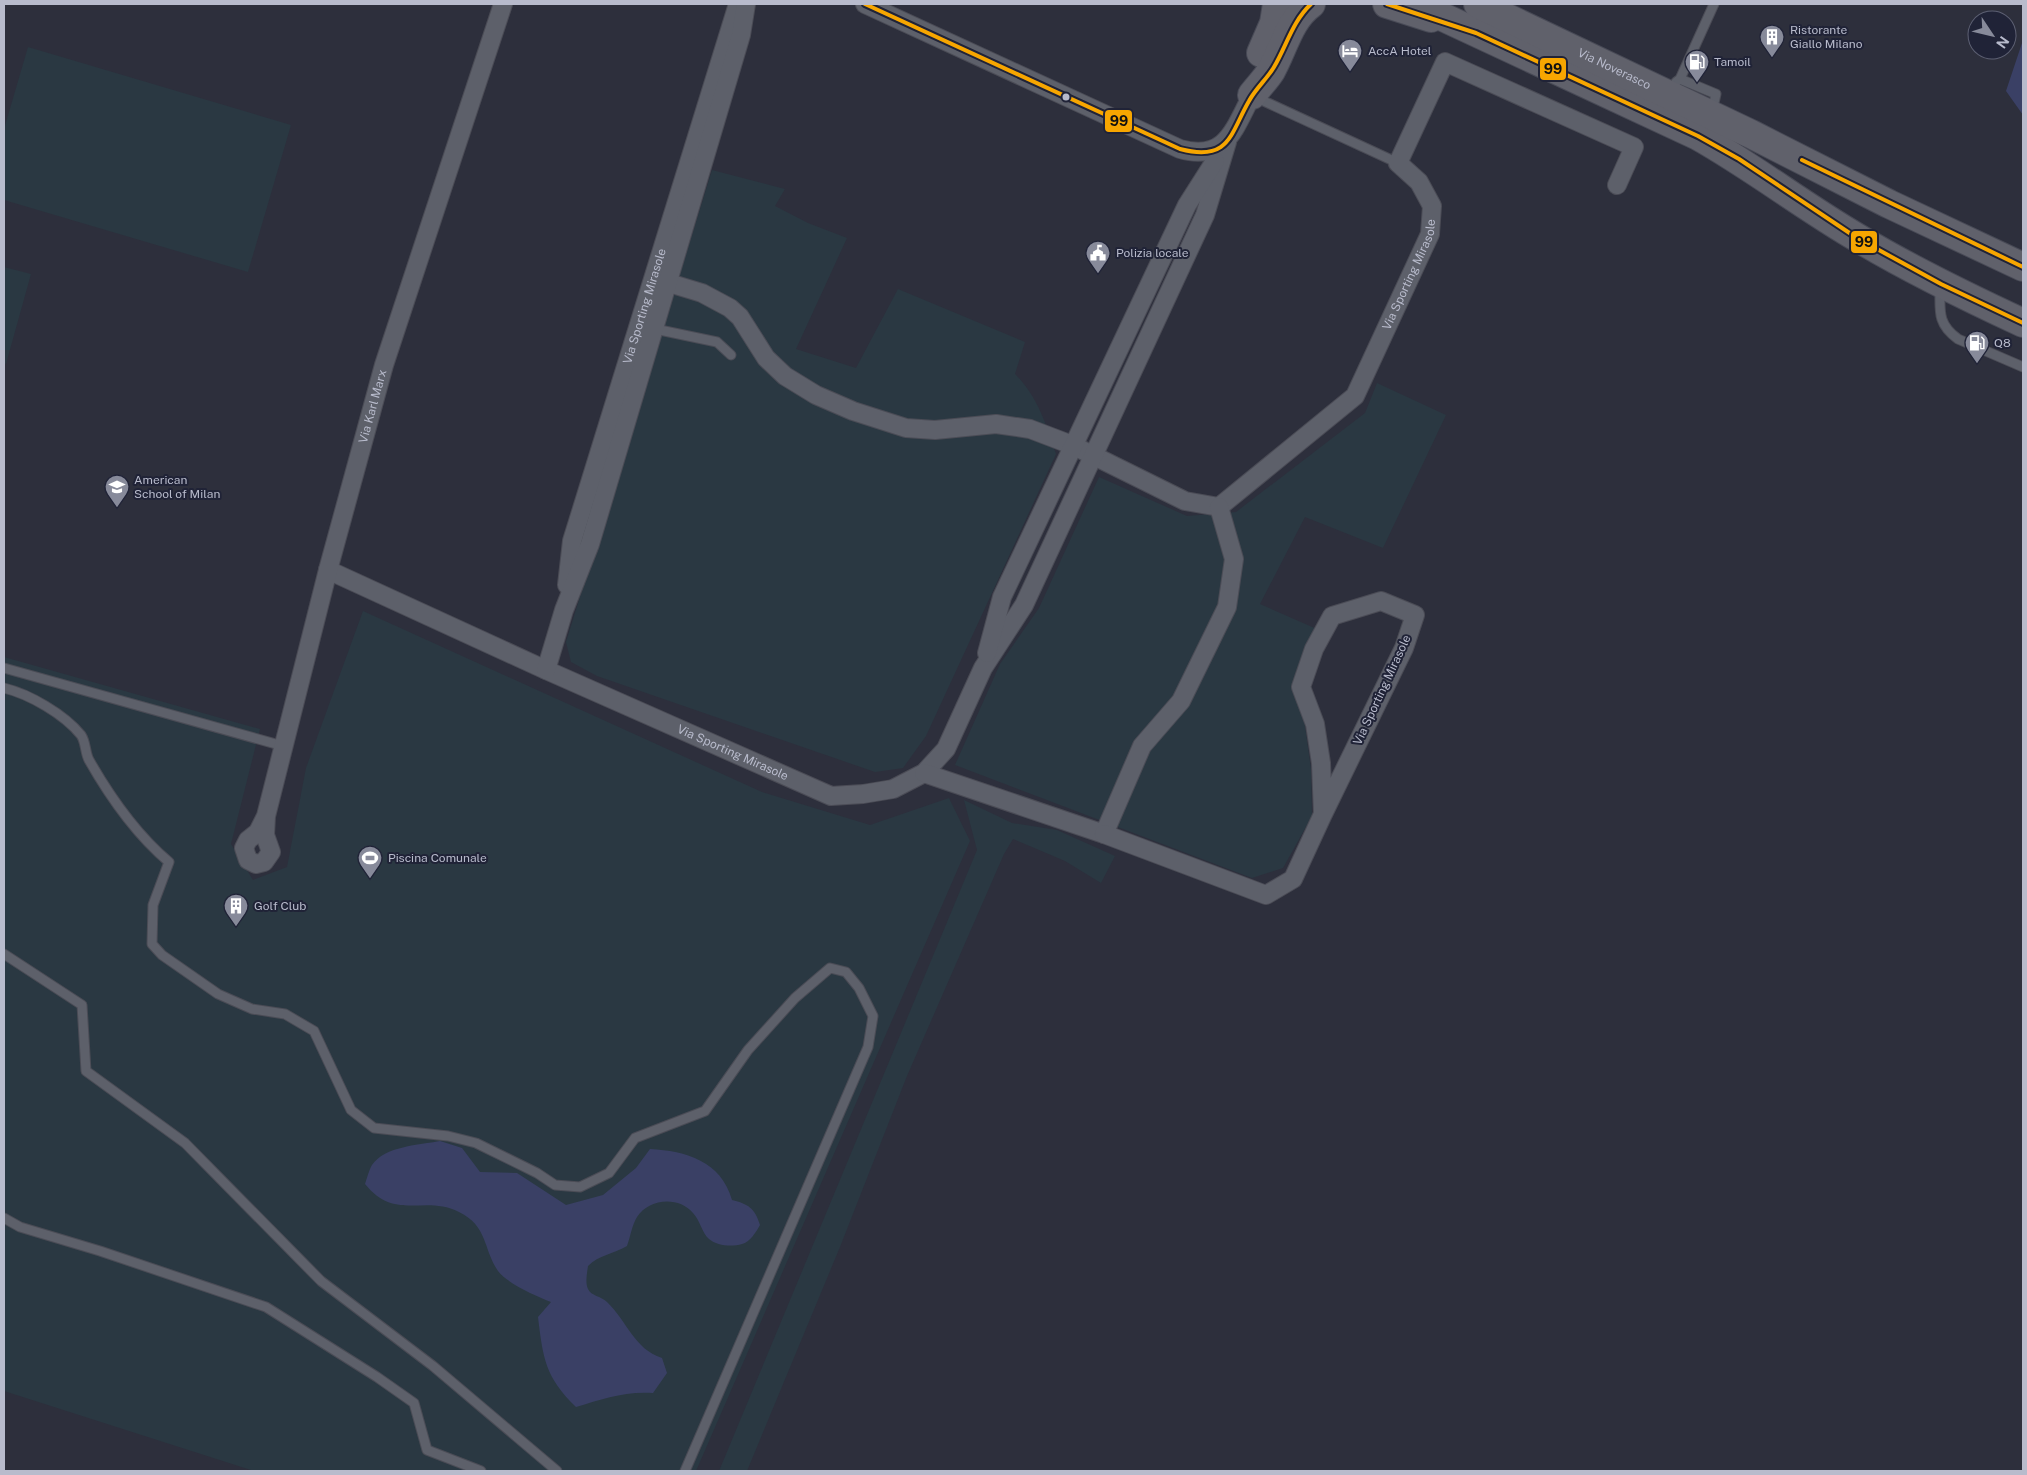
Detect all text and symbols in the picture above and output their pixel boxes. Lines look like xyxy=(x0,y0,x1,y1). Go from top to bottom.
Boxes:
north arrow xyxy=(1967,10,2017,60)
place label: Ristorante Giallo Milano xyxy=(1790,23,1863,51)
building icon: Ristorante Giallo Milano xyxy=(1759,24,1785,58)
text: N xyxy=(1993,33,2012,52)
hotel icon: AccA Hotel xyxy=(1337,38,1363,72)
place label: AccA Hotel xyxy=(1368,44,1432,58)
street label: Via Noverasco xyxy=(1575,46,1653,92)
fuel station icon: Tamoil xyxy=(1684,49,1710,83)
place label: Tamoil xyxy=(1714,55,1751,69)
line badge: 99 xyxy=(1539,57,1567,81)
text: 99 xyxy=(1544,61,1562,77)
unlabelled marker xyxy=(1061,92,1071,102)
line badge: 99 xyxy=(1104,109,1133,133)
text: 99 xyxy=(1110,113,1128,129)
street label: Via Sporting Mirasole xyxy=(1379,218,1438,332)
line badge: 99 xyxy=(1850,230,1878,254)
text: 99 xyxy=(1855,234,1873,250)
public building icon: Polizia locale xyxy=(1085,240,1111,274)
place label: Polizia locale xyxy=(1116,246,1189,260)
street label: Via Sporting Mirasole xyxy=(620,247,669,366)
fuel station icon: Q8 xyxy=(1964,330,1990,364)
place label: Q8 xyxy=(1994,336,2011,350)
street label: Via Karl Marx xyxy=(356,368,389,445)
place label: American School of Milan xyxy=(134,473,220,501)
school or university icon: American School of Milan xyxy=(104,474,130,508)
street label: Via Sporting Mirasole xyxy=(1350,633,1414,747)
street label: Via Sporting Mirasole xyxy=(675,722,791,783)
sports icon: Piscina Comunale xyxy=(357,845,383,879)
place label: Piscina Comunale xyxy=(388,851,487,865)
building icon: Golf Club xyxy=(223,893,249,927)
place label: Golf Club xyxy=(254,899,307,913)

